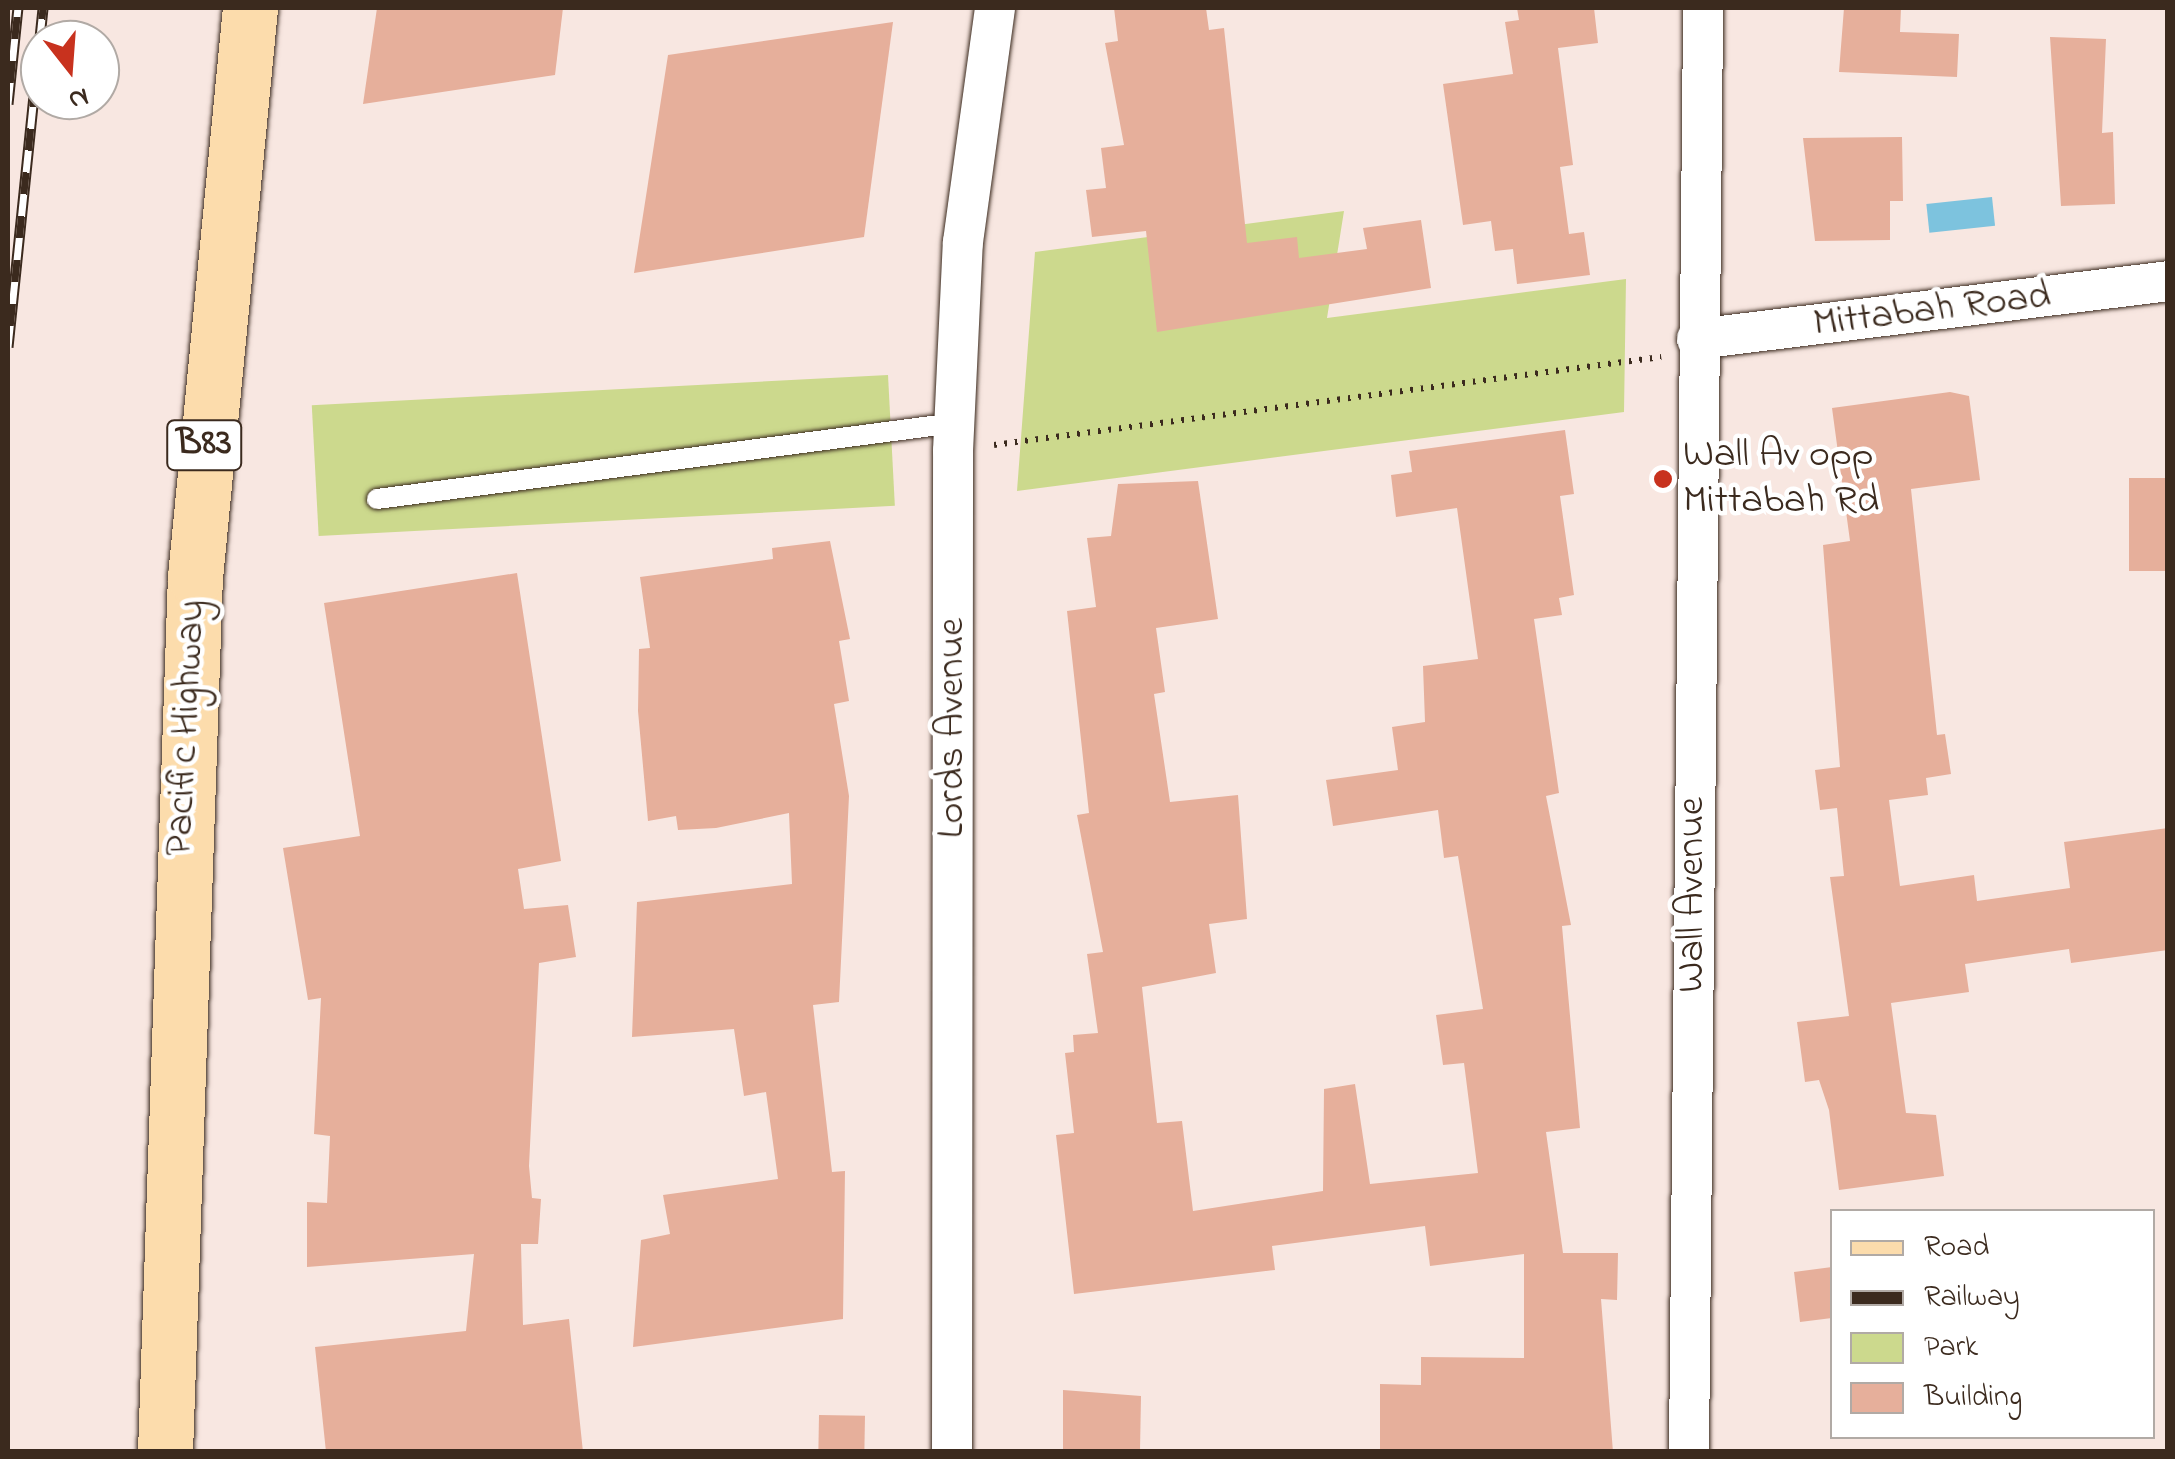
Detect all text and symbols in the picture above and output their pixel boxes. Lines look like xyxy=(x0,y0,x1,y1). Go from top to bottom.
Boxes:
north arrow xyxy=(20,20,120,120)
text: N xyxy=(63,75,93,120)
street label: Mittabah Road xyxy=(1811,273,2053,349)
road number: B83 xyxy=(164,412,244,478)
place label: Wall Av opp Mittabah Rd xyxy=(1683,432,1879,526)
marker: Wall Av opp Mittabah Rd xyxy=(1652,468,1674,490)
street label: Pacific Highway xyxy=(156,599,218,857)
street label: Lords Avenue xyxy=(929,618,977,838)
street label: Wall Avenue xyxy=(1669,797,1717,993)
legend xyxy=(1830,1209,2155,1439)
text: Road xyxy=(1924,1226,1989,1270)
text: Railway xyxy=(1924,1276,2020,1320)
text: Park xyxy=(1924,1326,1978,1370)
text: Building xyxy=(1924,1376,2022,1420)

